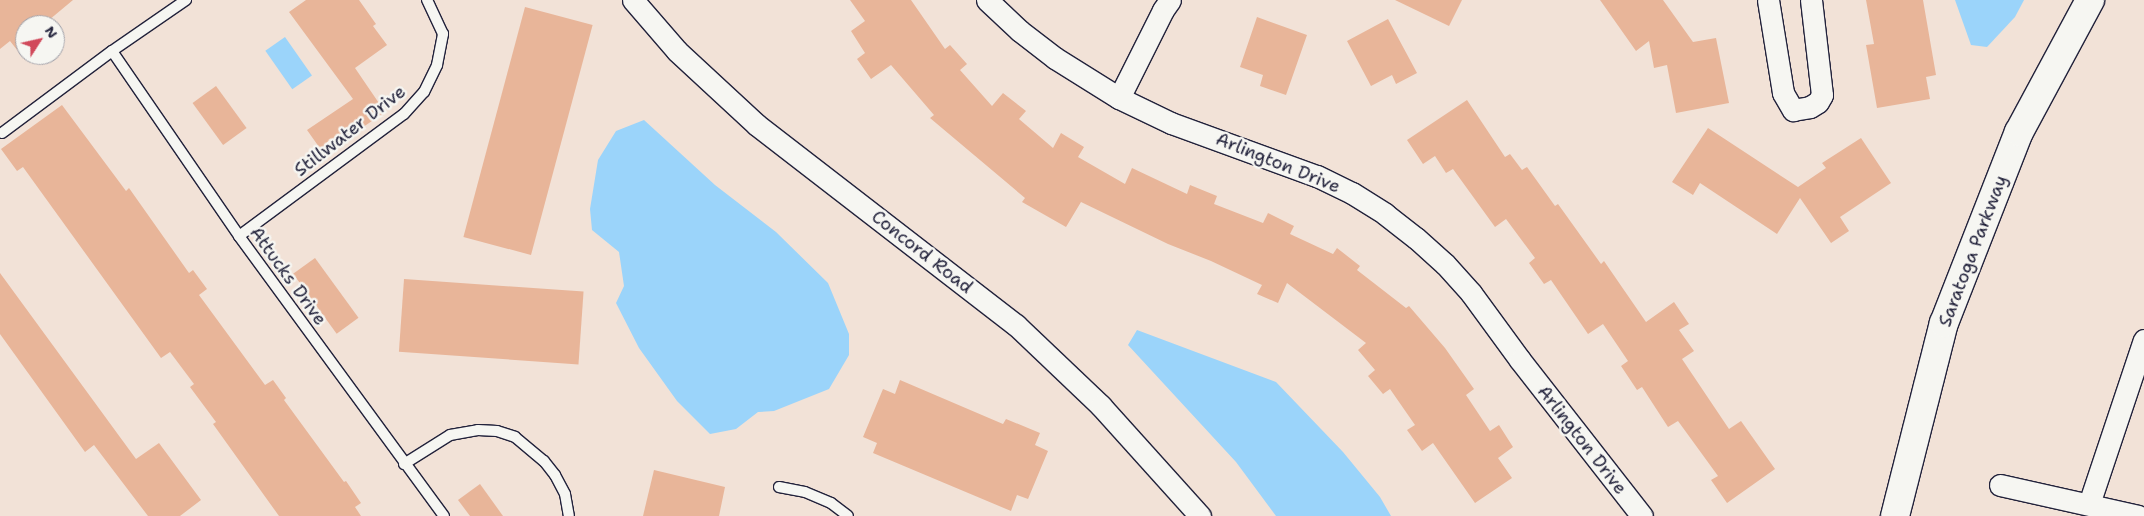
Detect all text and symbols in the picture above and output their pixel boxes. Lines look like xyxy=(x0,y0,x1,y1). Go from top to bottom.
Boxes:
north arrow xyxy=(15,15,65,65)
text: N xyxy=(41,22,62,42)
street label: Stillwater Drive xyxy=(290,81,410,181)
street label: Arlington Drive xyxy=(1213,128,1343,198)
street label: Saratoga Parkway xyxy=(1934,172,2012,330)
street label: Concord Road xyxy=(867,206,977,298)
street label: Attucks Drive xyxy=(245,223,331,329)
street label: Arlington Drive xyxy=(1533,381,1631,499)

